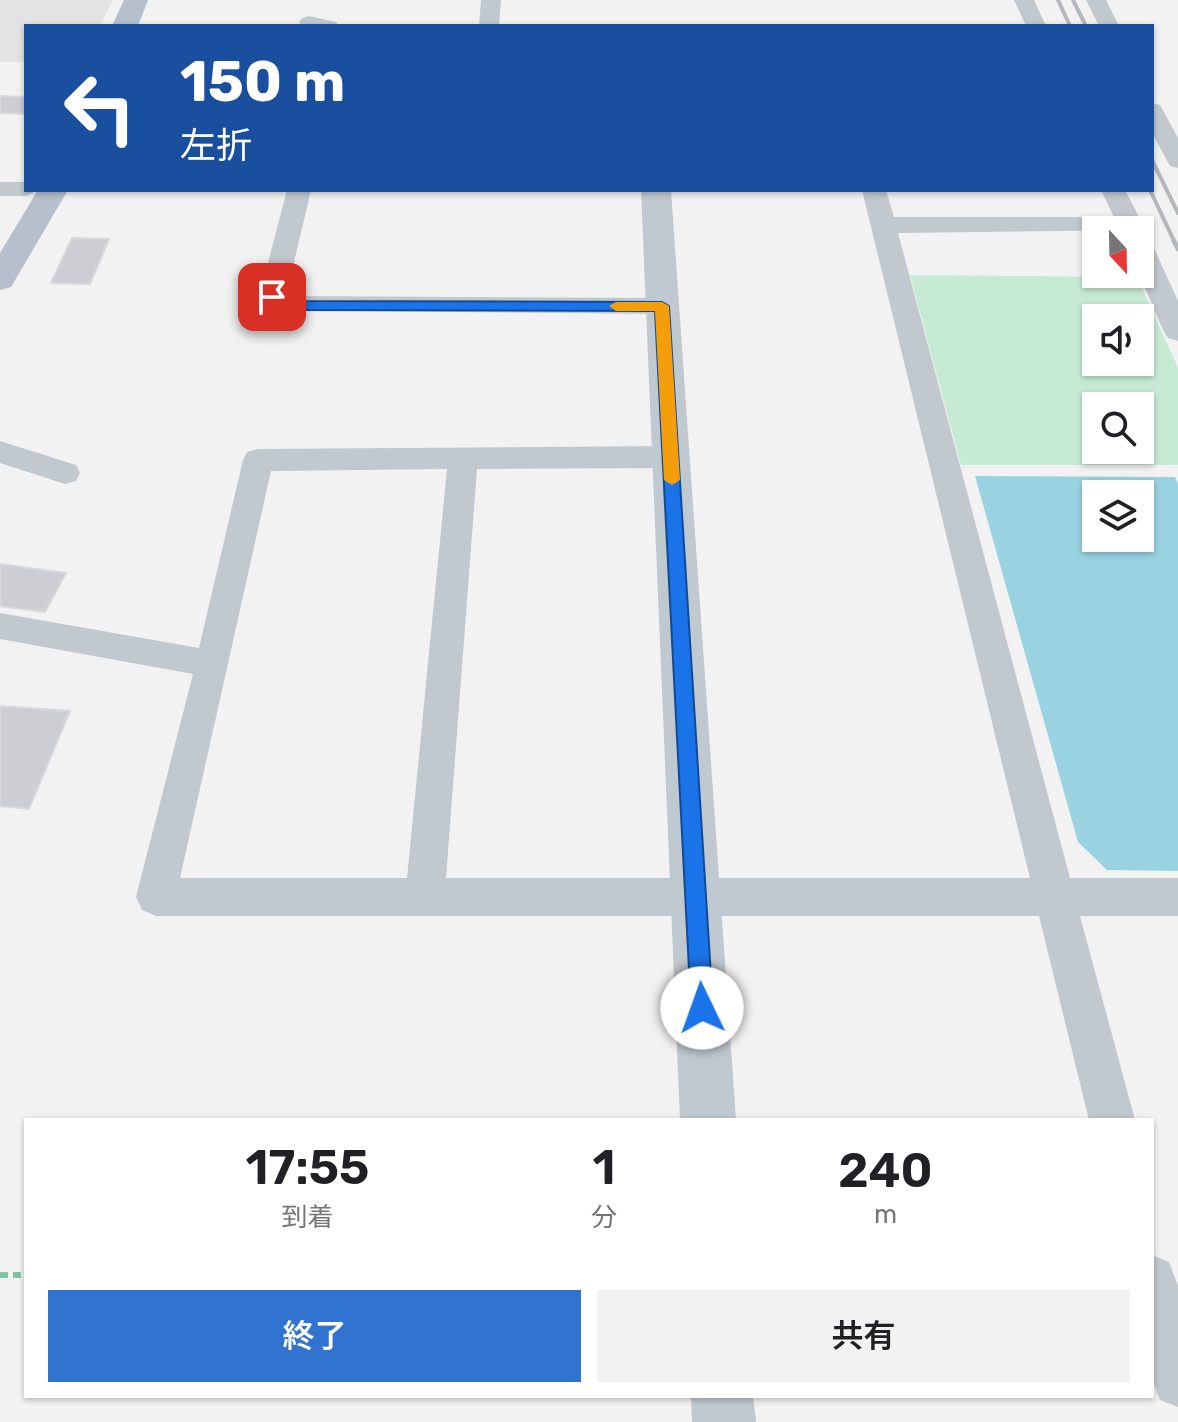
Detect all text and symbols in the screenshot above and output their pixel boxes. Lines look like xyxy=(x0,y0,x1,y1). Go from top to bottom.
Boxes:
text: 150 m xyxy=(180,49,345,115)
icon: left xyxy=(48,56,152,160)
text: 左折 xyxy=(180,124,252,167)
north arrow xyxy=(1082,216,1154,288)
map controls xyxy=(1082,216,1154,552)
pin xyxy=(238,263,306,331)
icon: arrive xyxy=(250,275,294,319)
button: sound xyxy=(1082,304,1154,376)
button: search xyxy=(1082,392,1154,464)
button: layers xyxy=(1082,480,1154,552)
position arrow xyxy=(660,966,744,1050)
text: 17:55 xyxy=(245,1139,369,1196)
text: 1 xyxy=(592,1139,615,1196)
text: 240 xyxy=(838,1142,933,1199)
text: m xyxy=(874,1199,897,1230)
text: 到着 xyxy=(281,1202,333,1233)
text: 分 xyxy=(591,1202,617,1233)
button: 終了 xyxy=(48,1290,581,1382)
button: 共有 xyxy=(597,1290,1130,1382)

